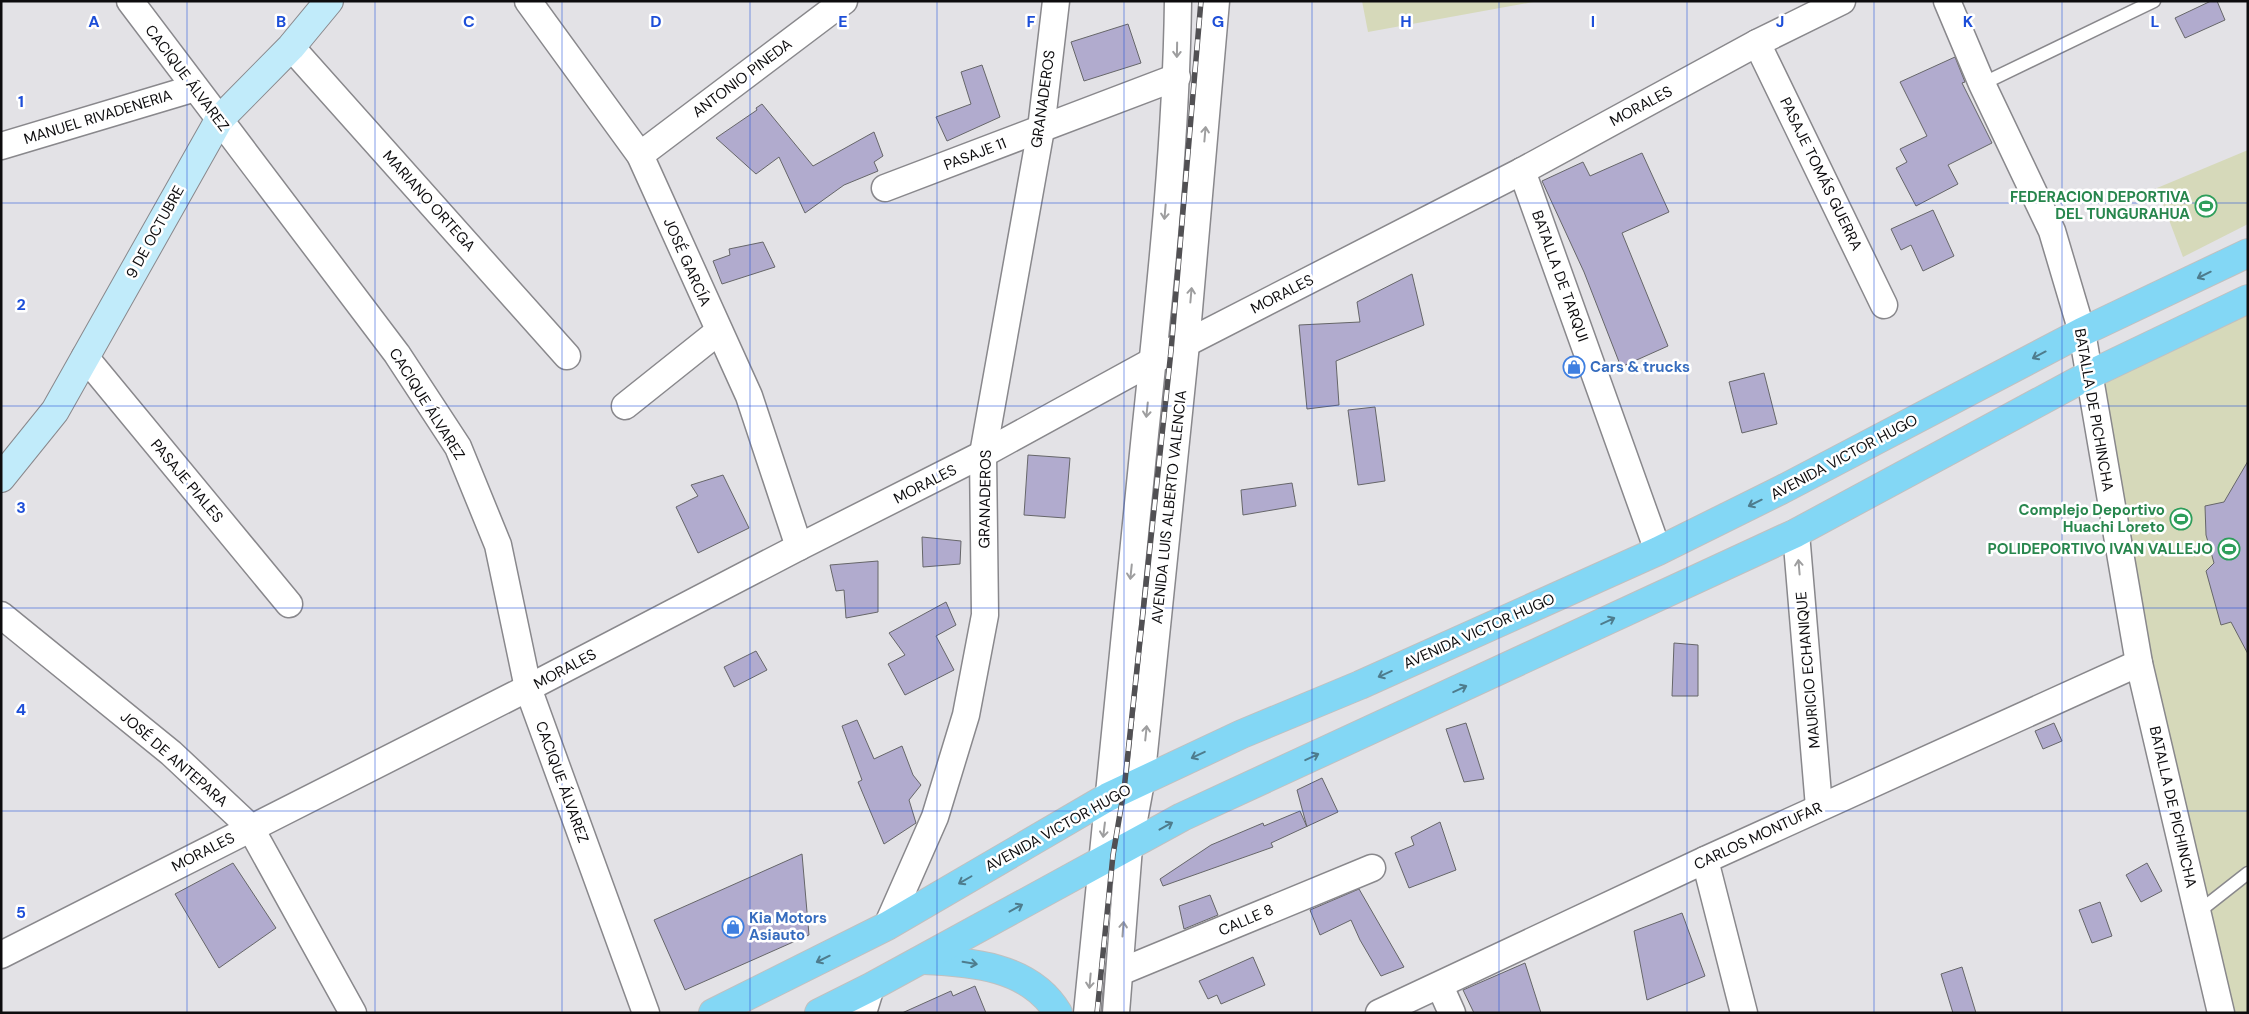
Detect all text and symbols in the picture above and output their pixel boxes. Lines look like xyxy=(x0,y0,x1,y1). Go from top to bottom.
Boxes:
text: A xyxy=(88,11,100,32)
text: B xyxy=(276,11,286,32)
text: C xyxy=(463,11,475,32)
text: D xyxy=(650,11,662,32)
text: E xyxy=(838,11,848,32)
text: F xyxy=(1027,11,1036,32)
text: G xyxy=(1212,11,1224,32)
text: H xyxy=(1400,11,1412,32)
text: I xyxy=(1591,11,1595,32)
text: J xyxy=(1776,11,1784,32)
text: K xyxy=(1963,11,1974,32)
text: L xyxy=(2151,11,2160,32)
street label: CACIQUE ÁLVAREZ xyxy=(140,21,234,135)
street label: ANTONIO PINEDA xyxy=(688,34,796,122)
one-way arrow xyxy=(1172,42,1182,58)
street label: GRANADEROS xyxy=(1026,49,1060,149)
street label: MORALES xyxy=(1606,81,1676,131)
street label: MANUEL RIVADENERIA xyxy=(21,85,175,149)
text: 1 xyxy=(18,91,24,112)
street label: PASAJE TOMÁS GUERRA xyxy=(1775,94,1867,254)
one-way arrow xyxy=(1200,126,1210,142)
street label: PASAJE 11 xyxy=(941,133,1009,175)
street label: MARIANO ORTEGA xyxy=(378,146,480,256)
street label: 9 DE OCTUBRE xyxy=(121,182,189,282)
place label: FEDERACION DEPORTIVA DEL TUNGURAHUA xyxy=(2010,187,2190,224)
sports icon: FEDERACION DEPORTIVA DEL TUNGURAHUA xyxy=(2194,194,2218,218)
one-way arrow xyxy=(1160,204,1170,220)
street label: BATALLA DE TARQUI xyxy=(1527,208,1593,344)
street label: JOSÉ GARCÍA xyxy=(659,215,715,309)
street label: MORALES xyxy=(1247,269,1317,318)
one-way arrow xyxy=(2197,271,2212,280)
one-way arrow xyxy=(1186,288,1195,304)
text: 2 xyxy=(16,294,26,315)
street label: BATALLA DE PICHINCHA xyxy=(2070,327,2118,493)
street label: CACIQUE ÁLVAREZ xyxy=(385,344,469,464)
one-way arrow xyxy=(2031,350,2046,360)
shop icon: Cars & trucks xyxy=(1562,355,1586,379)
place label: Cars & trucks xyxy=(1590,357,1690,377)
street label: AVENIDA LUIS ALBERTO VALENCIA xyxy=(1147,389,1191,625)
one-way arrow xyxy=(1143,402,1152,418)
street label: AVENIDA VICTOR HUGO xyxy=(1767,410,1921,504)
street label: PASAJE PIALES xyxy=(146,435,228,527)
street label: GRANADEROS xyxy=(974,449,996,548)
street label: MORALES xyxy=(890,459,960,508)
text: 3 xyxy=(16,497,26,518)
one-way arrow xyxy=(1748,499,1763,508)
place label: Complejo Deportivo Huachi Loreto xyxy=(2018,500,2165,537)
sports icon: Complejo Deportivo Huachi Loreto xyxy=(2169,507,2193,531)
sports icon: POLIDEPORTIVO IVAN VALLEJO xyxy=(2217,537,2241,561)
place label: POLIDEPORTIVO IVAN VALLEJO xyxy=(1987,539,2213,559)
one-way arrow xyxy=(1795,559,1804,575)
one-way arrow xyxy=(1126,564,1136,580)
street label: AVENIDA VICTOR HUGO xyxy=(1400,589,1558,673)
street label: MAURICIO ECHANIQUE xyxy=(1791,591,1825,749)
one-way arrow xyxy=(1600,615,1615,625)
street label: MORALES xyxy=(530,644,600,694)
one-way arrow xyxy=(1378,669,1393,679)
one-way arrow xyxy=(1452,683,1467,693)
text: 4 xyxy=(16,699,26,720)
street label: JOSÉ DE ANTEPARA xyxy=(116,707,232,811)
street label: CACIQUE ÁLVAREZ xyxy=(531,718,593,846)
street label: BATALLA DE PICHINCHA xyxy=(2145,724,2201,890)
one-way arrow xyxy=(1141,725,1151,741)
one-way arrow xyxy=(1191,751,1206,760)
one-way arrow xyxy=(1305,752,1320,762)
street label: AVENIDA VICTOR HUGO xyxy=(981,780,1135,876)
street label: CARLOS MONTUFAR xyxy=(1691,797,1825,874)
one-way arrow xyxy=(1099,821,1109,837)
one-way arrow xyxy=(1158,821,1172,831)
street label: MORALES xyxy=(168,827,238,876)
one-way arrow xyxy=(959,876,973,886)
street label: CALLE 8 xyxy=(1215,899,1277,941)
text: 5 xyxy=(16,902,26,923)
one-way arrow xyxy=(1009,903,1024,913)
place label: Kia Motors Asiauto xyxy=(749,908,827,945)
shop icon: Kia Motors Asiauto xyxy=(721,915,745,939)
one-way arrow xyxy=(1119,922,1128,938)
one-way arrow xyxy=(816,954,831,964)
one-way arrow xyxy=(962,958,978,968)
one-way arrow xyxy=(1086,972,1095,988)

